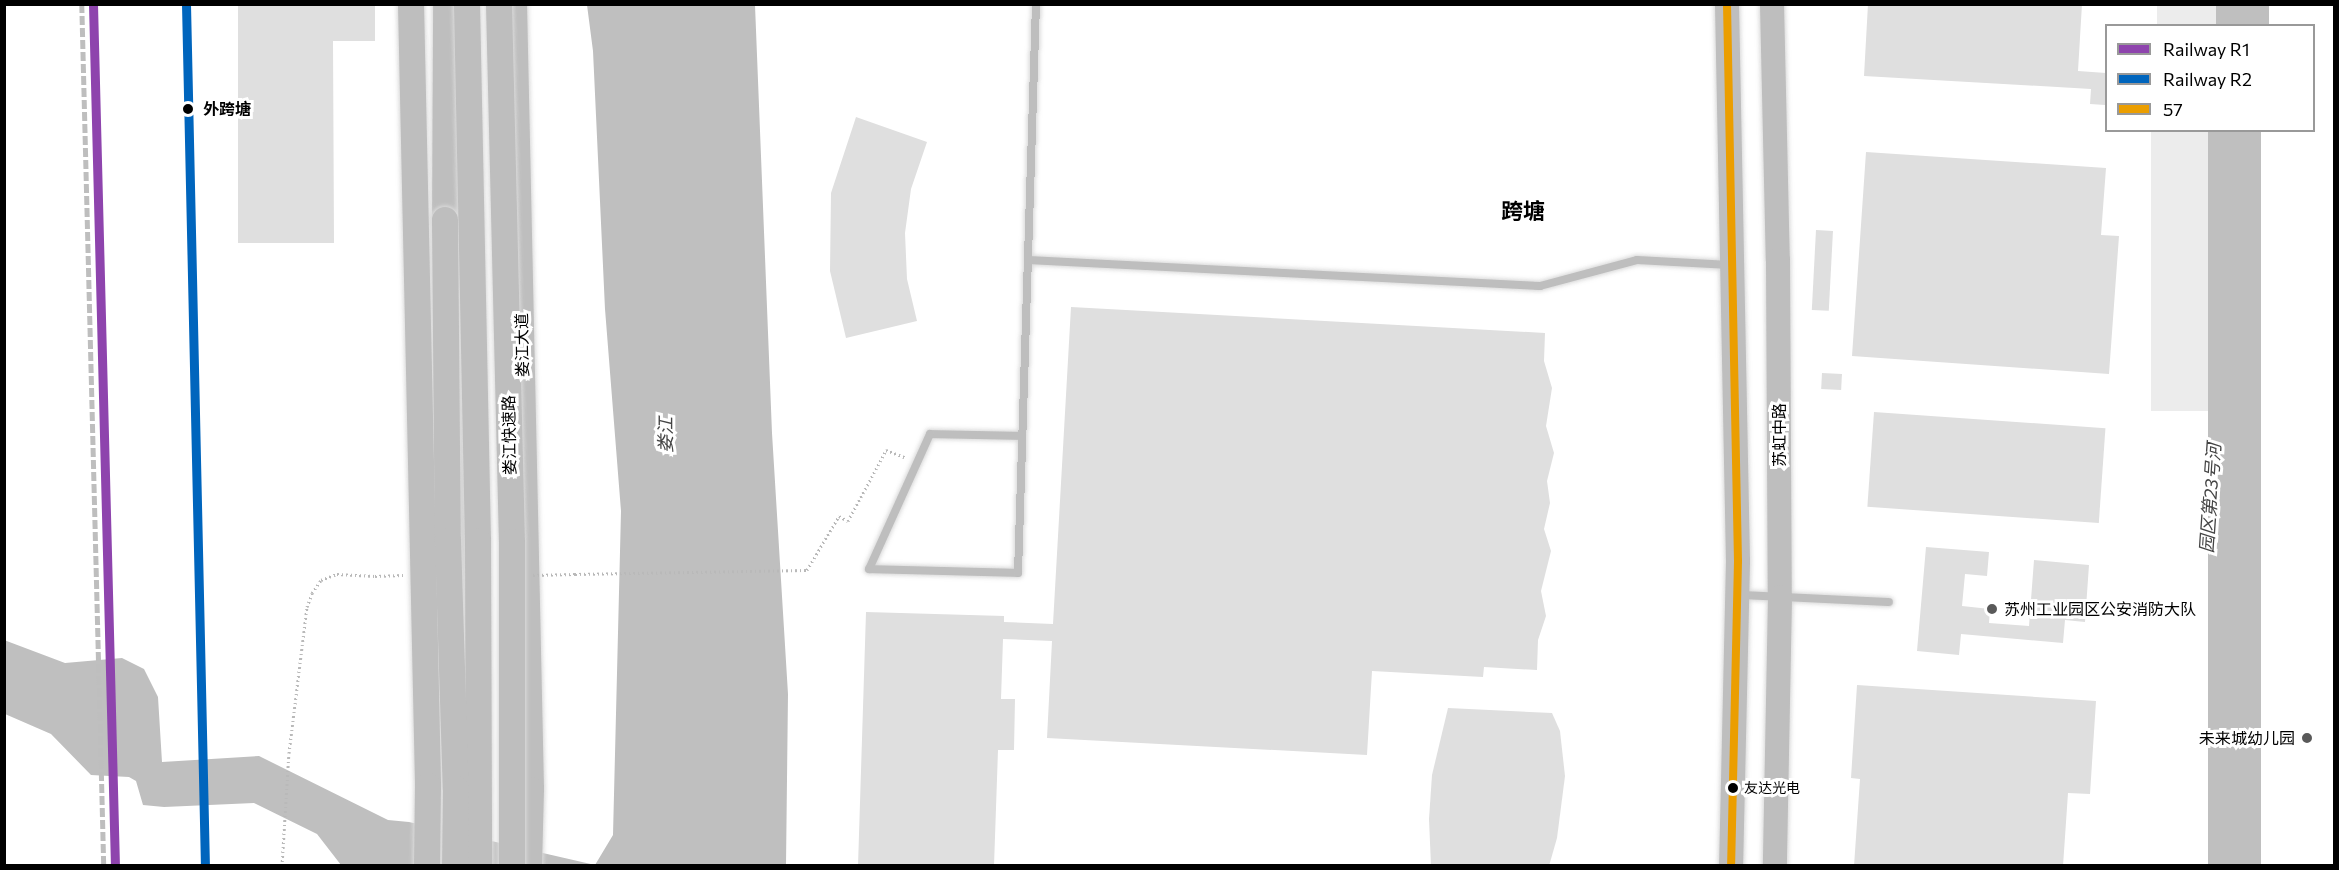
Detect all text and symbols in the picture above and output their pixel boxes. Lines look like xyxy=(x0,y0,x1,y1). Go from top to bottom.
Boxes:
legend xyxy=(2105,24,2315,132)
text: Railway R1 xyxy=(2163,38,2250,60)
text: Railway R2 xyxy=(2163,68,2252,90)
text: 57 xyxy=(2163,98,2183,120)
marker: 外跨塘 xyxy=(178,99,198,119)
place label: 外跨塘 xyxy=(203,99,251,119)
district label: 跨塘 xyxy=(1501,198,1545,224)
street label: 娄江大道 xyxy=(512,313,532,377)
street label: 娄江快速路 xyxy=(499,395,519,475)
street label: 苏虹中路 xyxy=(1769,403,1789,467)
water label: 娄江 xyxy=(654,417,676,453)
water label: 园区第23号河 xyxy=(2195,442,2225,554)
place label: 苏州工业园区公安消防大队 xyxy=(2004,599,2196,619)
marker: 苏州工业园区公安消防大队 xyxy=(1985,602,1999,616)
place label: 未来城幼儿园 xyxy=(2199,728,2295,748)
marker: 未来城幼儿园 xyxy=(2300,731,2314,745)
place label: 友达光电 xyxy=(1744,780,1800,796)
marker: 友达光电 xyxy=(1727,782,1739,794)

